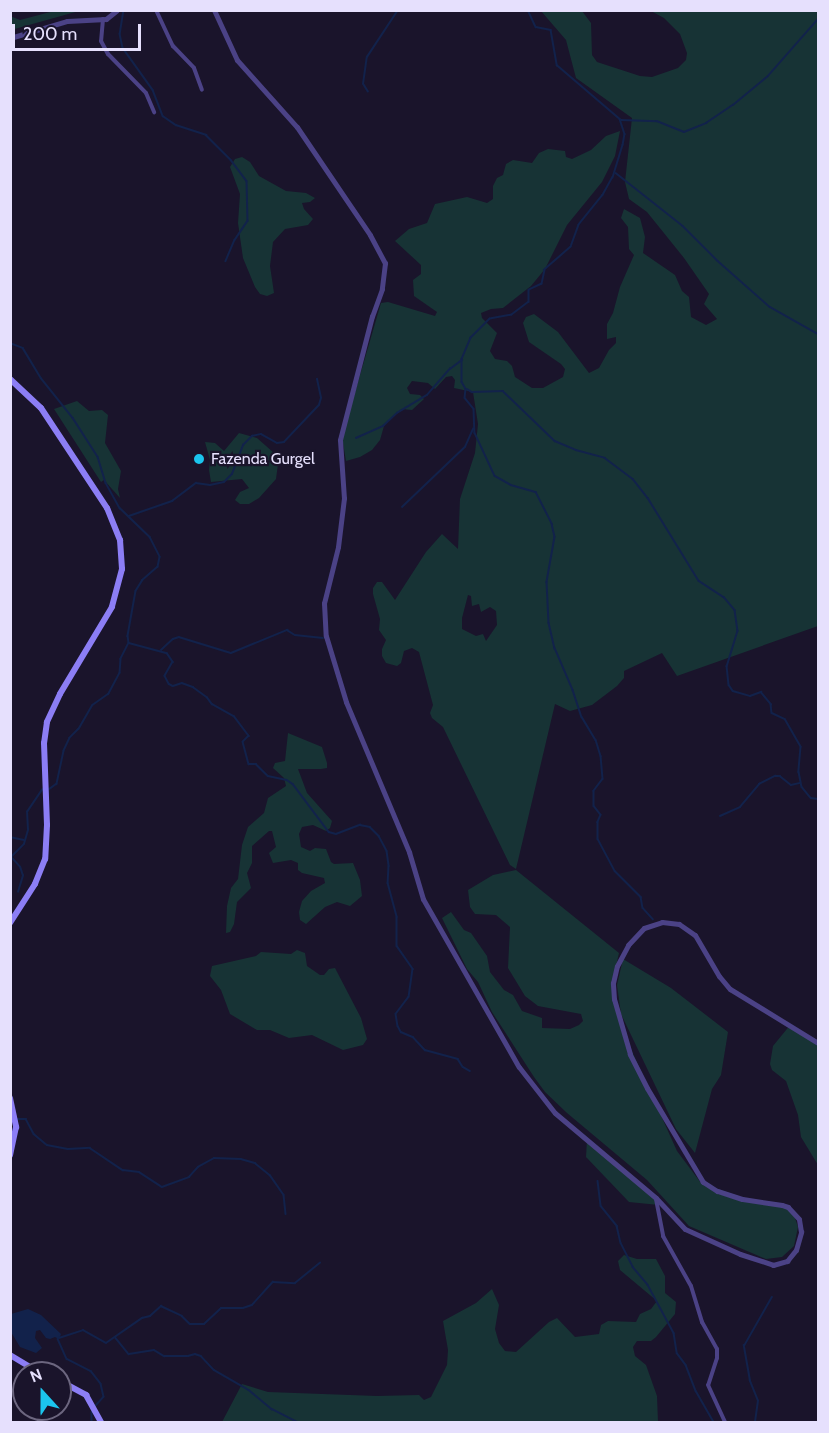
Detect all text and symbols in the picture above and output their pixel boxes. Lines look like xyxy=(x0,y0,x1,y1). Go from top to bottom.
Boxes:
scale bar xyxy=(15,12,144,50)
text: 200 m xyxy=(23,23,77,45)
place label: Fazenda Gurgel xyxy=(211,449,315,469)
marker: Fazenda Gurgel xyxy=(192,452,206,466)
north arrow xyxy=(12,1361,72,1421)
text: N xyxy=(27,1365,45,1386)

